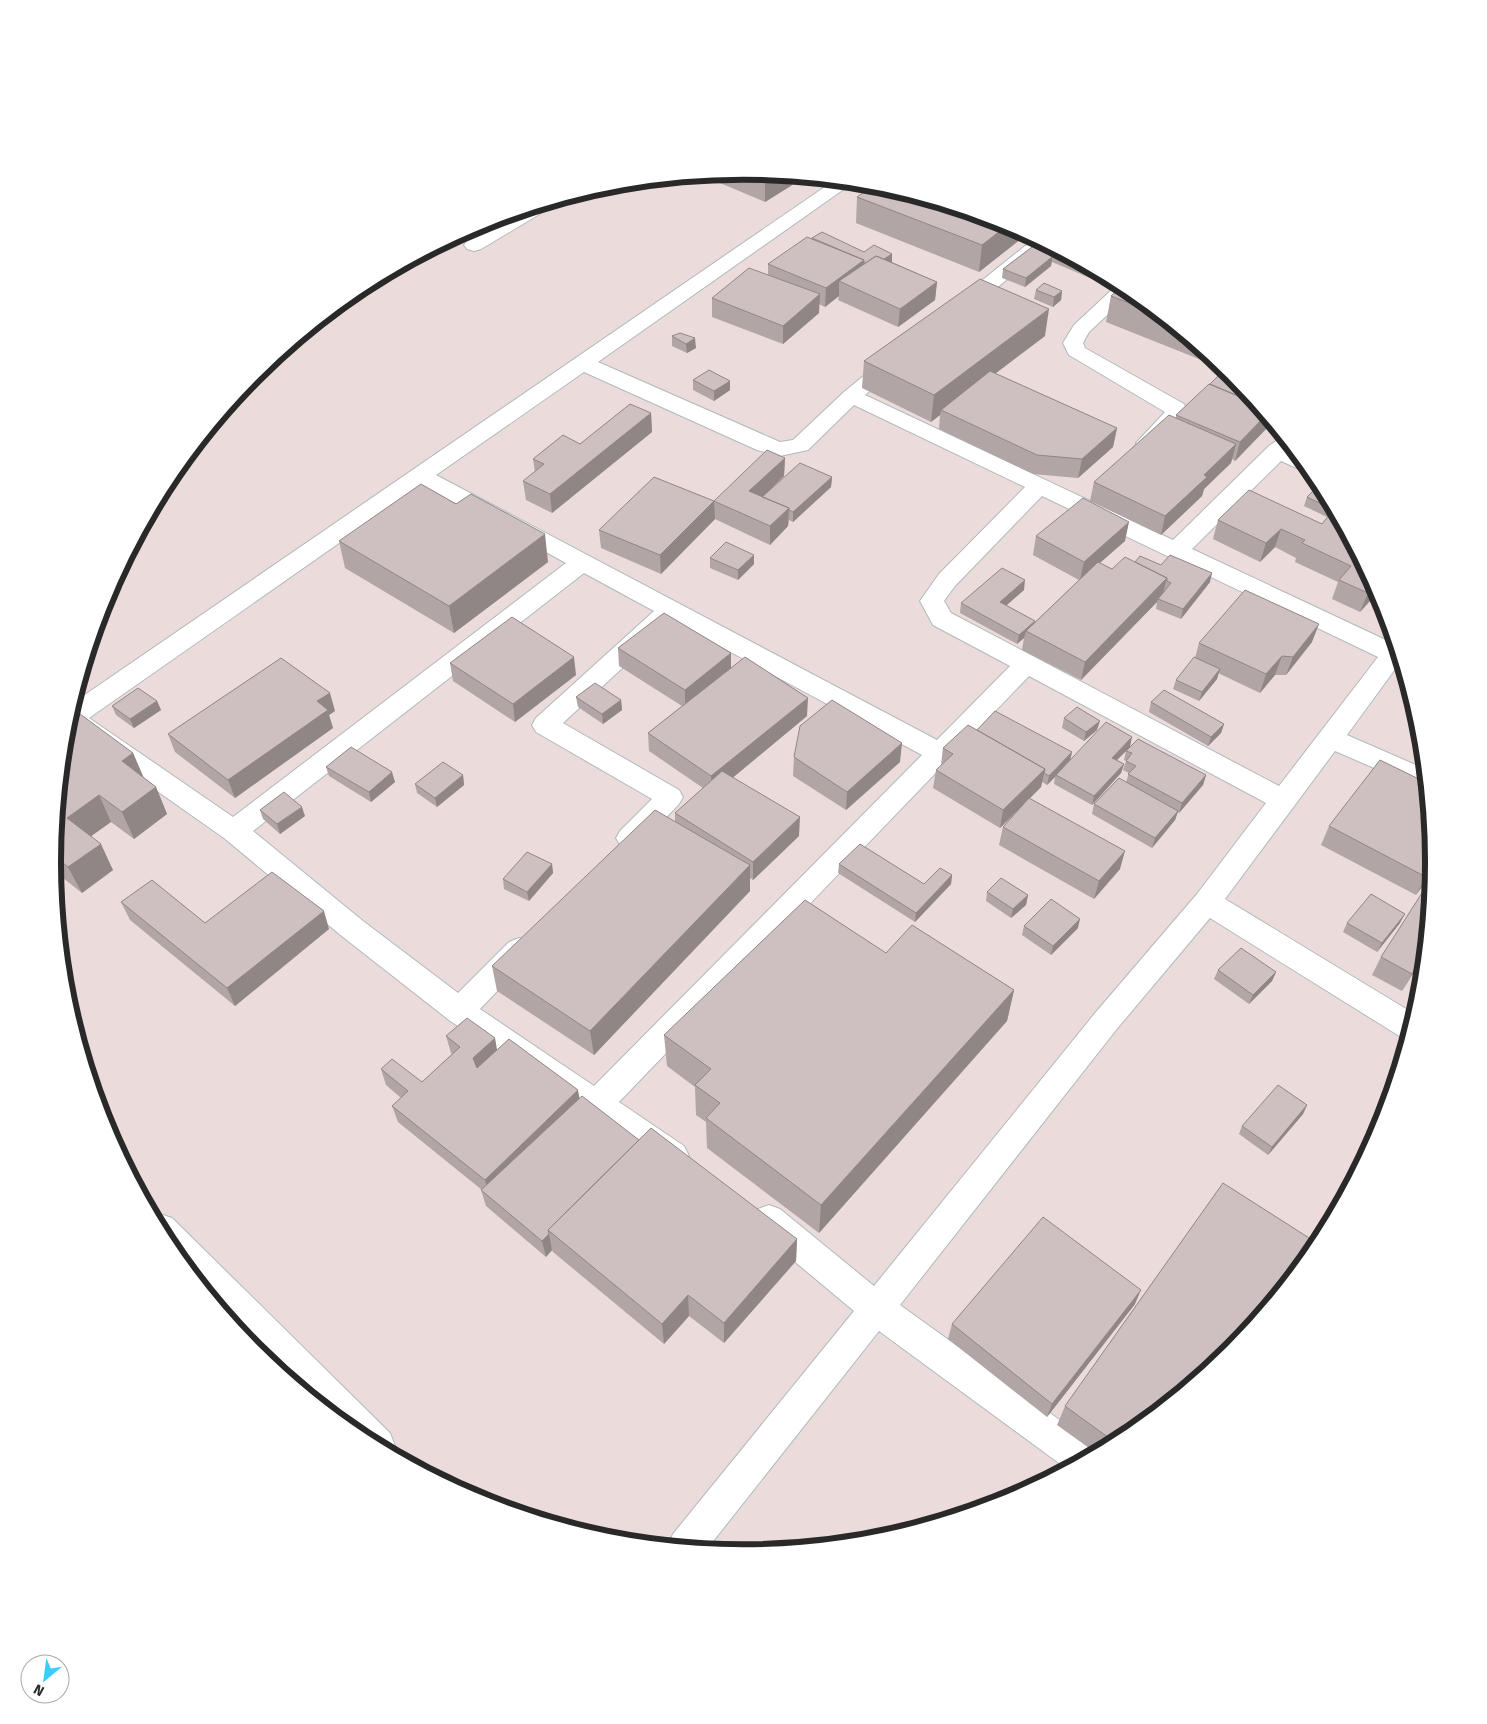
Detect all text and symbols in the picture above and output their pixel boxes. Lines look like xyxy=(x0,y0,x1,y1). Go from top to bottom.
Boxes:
north arrow xyxy=(20,1654,70,1704)
text: N xyxy=(31,1680,47,1700)

